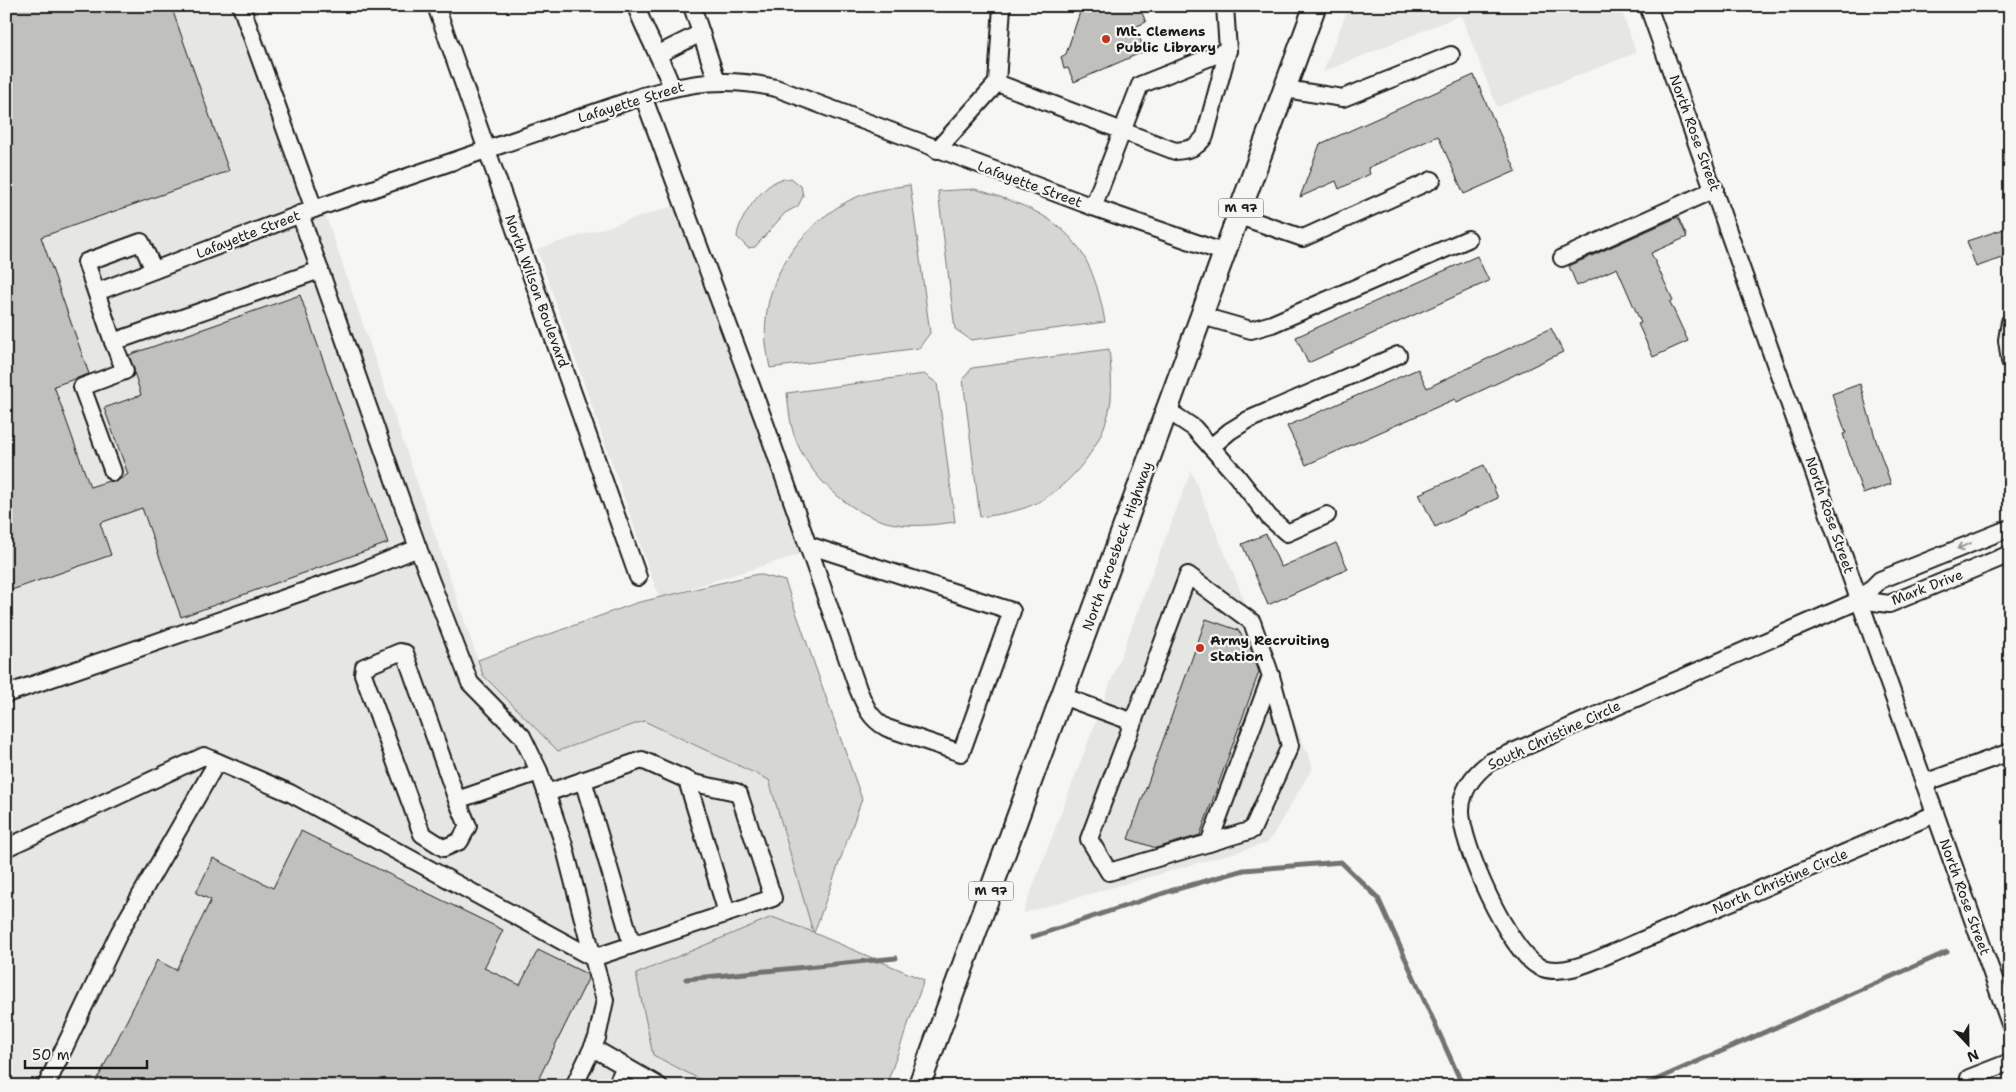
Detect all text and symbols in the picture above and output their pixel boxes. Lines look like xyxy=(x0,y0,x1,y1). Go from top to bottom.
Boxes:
place label: Mt. Clemens Public Library xyxy=(1116,22,1216,56)
marker: Mt. Clemens Public Library xyxy=(1100,33,1112,45)
street label: North Rose Street xyxy=(1666,72,1724,194)
street label: Lafayette Street xyxy=(576,77,686,127)
street label: Lafayette Street xyxy=(975,157,1085,211)
road number: M 97 xyxy=(1218,198,1264,218)
street label: Lafayette Street xyxy=(193,206,303,262)
street label: North Wilson Boulevard xyxy=(501,212,573,370)
street label: North Rose Street xyxy=(1802,454,1858,576)
street label: North Groesbeck Highway xyxy=(1078,459,1156,633)
one-way arrow xyxy=(1957,542,1973,551)
street label: Mark Drive xyxy=(1889,565,1965,609)
place label: Army Recruiting Station xyxy=(1210,631,1329,665)
marker: Army Recruiting Station xyxy=(1194,642,1206,654)
street label: South Christine Circle xyxy=(1485,696,1623,774)
street label: North Rose Street xyxy=(1936,836,1994,958)
street label: North Christine Circle xyxy=(1710,844,1851,918)
road number: M 97 xyxy=(968,881,1014,900)
north arrow xyxy=(1944,1020,1994,1070)
scale bar xyxy=(25,1037,148,1069)
text: 50 m xyxy=(32,1045,70,1065)
text: N xyxy=(1964,1046,1981,1066)

